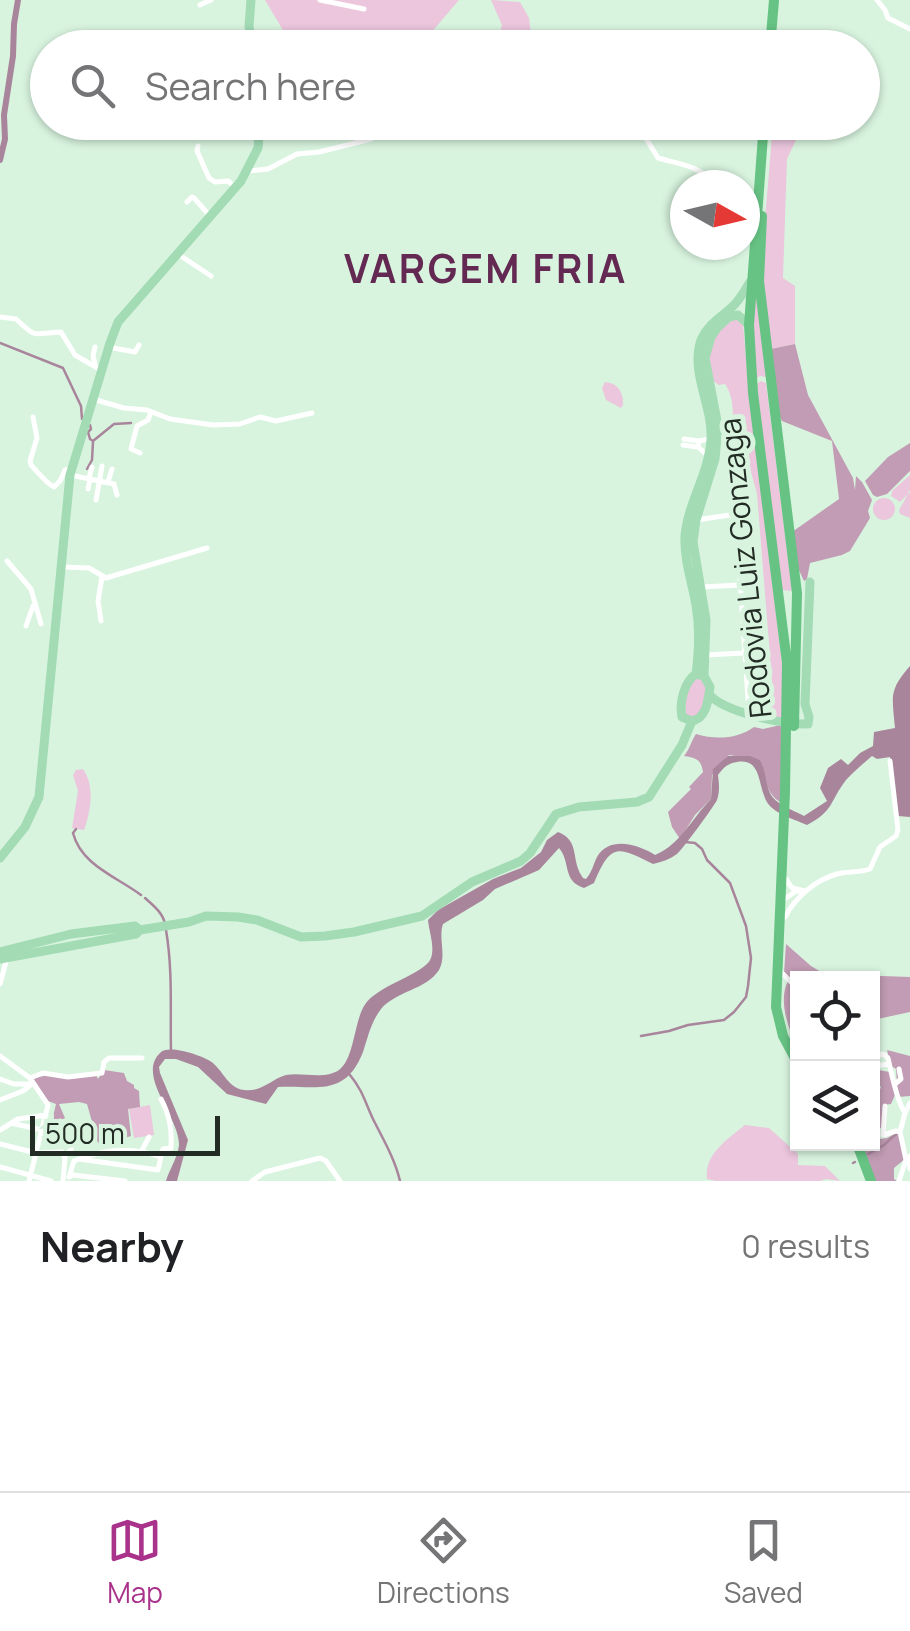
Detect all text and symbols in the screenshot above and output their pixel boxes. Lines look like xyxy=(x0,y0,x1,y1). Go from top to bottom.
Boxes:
search box xyxy=(30,30,880,140)
icon: search xyxy=(65,58,120,113)
text: Search here xyxy=(145,59,356,111)
north arrow xyxy=(670,170,760,260)
district label: VARGEM FRIA xyxy=(344,240,628,295)
street label: Rodovia Luiz Gonzaga xyxy=(708,416,781,720)
map controls xyxy=(790,971,880,1151)
button: locate xyxy=(790,971,880,1061)
button: layers xyxy=(790,1061,880,1151)
scale bar xyxy=(30,1111,220,1156)
text: 500 m xyxy=(45,1114,125,1152)
text: Nearby xyxy=(40,1217,184,1275)
text: 0 results xyxy=(741,1224,870,1268)
tab: Map xyxy=(107,1513,163,1611)
tab: Directions xyxy=(377,1513,510,1611)
tab: Saved xyxy=(724,1513,803,1611)

